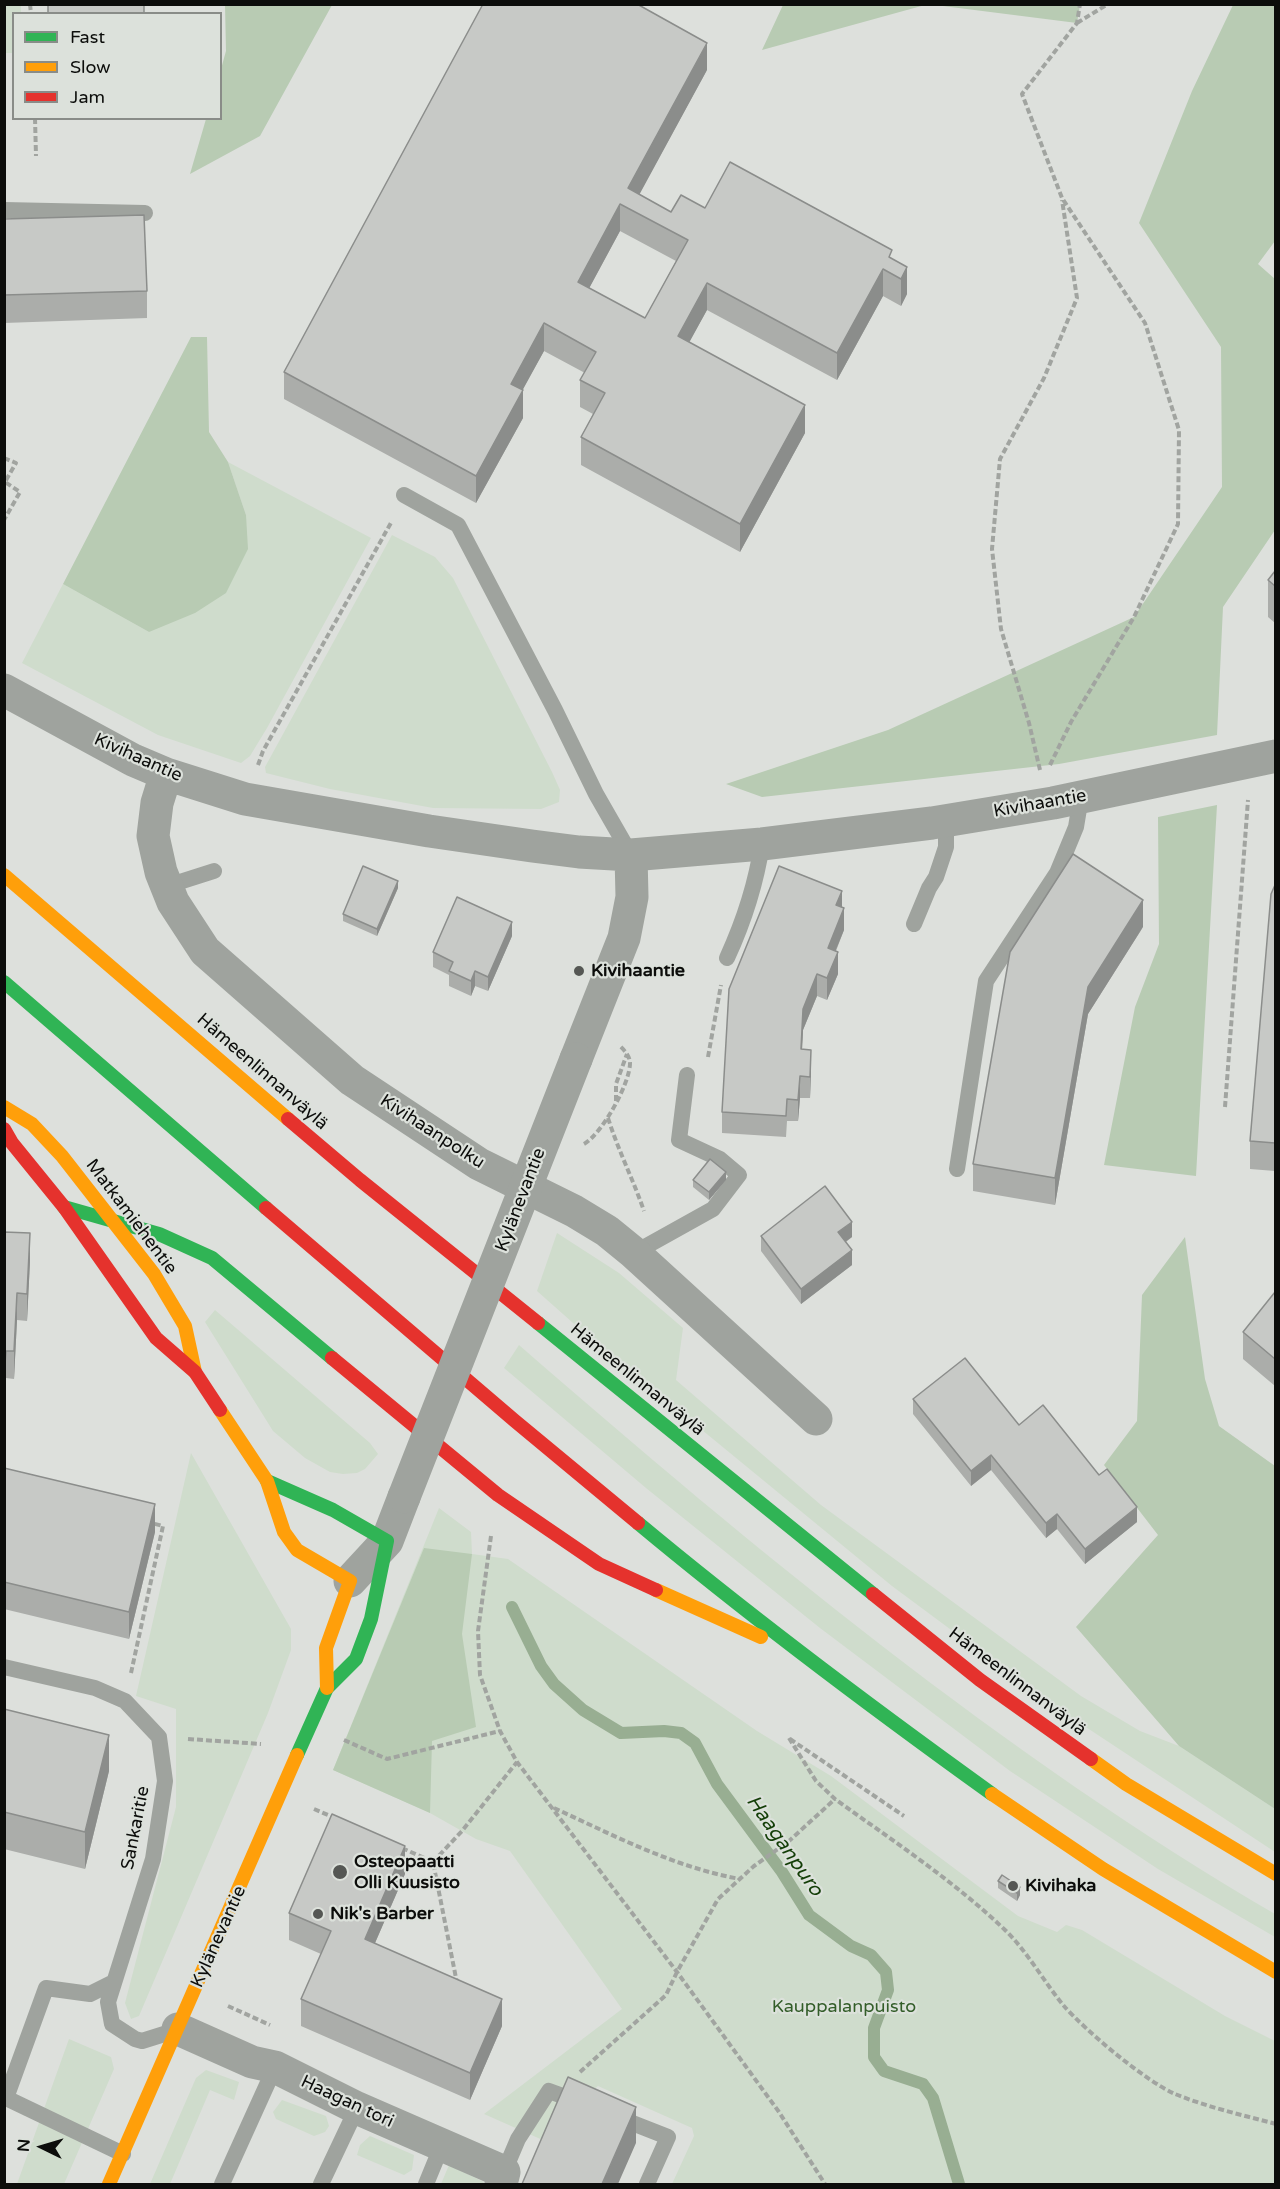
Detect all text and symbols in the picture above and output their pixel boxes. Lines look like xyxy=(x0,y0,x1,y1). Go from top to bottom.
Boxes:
legend xyxy=(12,12,222,120)
text: Fast xyxy=(70,26,105,48)
text: Slow xyxy=(70,56,111,78)
text: Jam xyxy=(70,86,105,108)
street label: Kivihaantie xyxy=(91,729,185,787)
street label: Kivihaantie xyxy=(992,785,1088,823)
place label: Kivihaantie xyxy=(591,960,685,982)
marker: Kivihaantie xyxy=(572,964,586,978)
street label: Hämeenlinnanväylä xyxy=(192,1009,332,1135)
street label: Kivihaanpolku xyxy=(376,1090,488,1174)
street label: Kylänevantie xyxy=(491,1145,551,1255)
street label: Matkamiehentie xyxy=(81,1155,181,1279)
street label: Hämeenlinnanväylä xyxy=(565,1319,709,1441)
street label: Hämeenlinnanväylä xyxy=(944,1623,1090,1741)
street label: Sankaritie xyxy=(117,1784,155,1872)
water label: Haaganpuro xyxy=(740,1791,828,1901)
place label: Osteopaatti Olli Kuusisto xyxy=(354,1851,460,1894)
marker: Osteopaatti Olli Kuusisto xyxy=(331,1863,349,1881)
place label: Kivihaka xyxy=(1025,1875,1096,1897)
marker: Kivihaka xyxy=(1006,1879,1020,1893)
street label: Kylänevantie xyxy=(187,1883,251,1991)
place label: Nik's Barber xyxy=(330,1903,434,1925)
marker: Nik's Barber xyxy=(311,1907,325,1921)
park label: Kauppalanpuisto xyxy=(772,1996,916,2018)
street label: Haagan tori xyxy=(297,2071,397,2133)
north arrow xyxy=(12,2117,72,2177)
text: N xyxy=(14,2138,35,2153)

